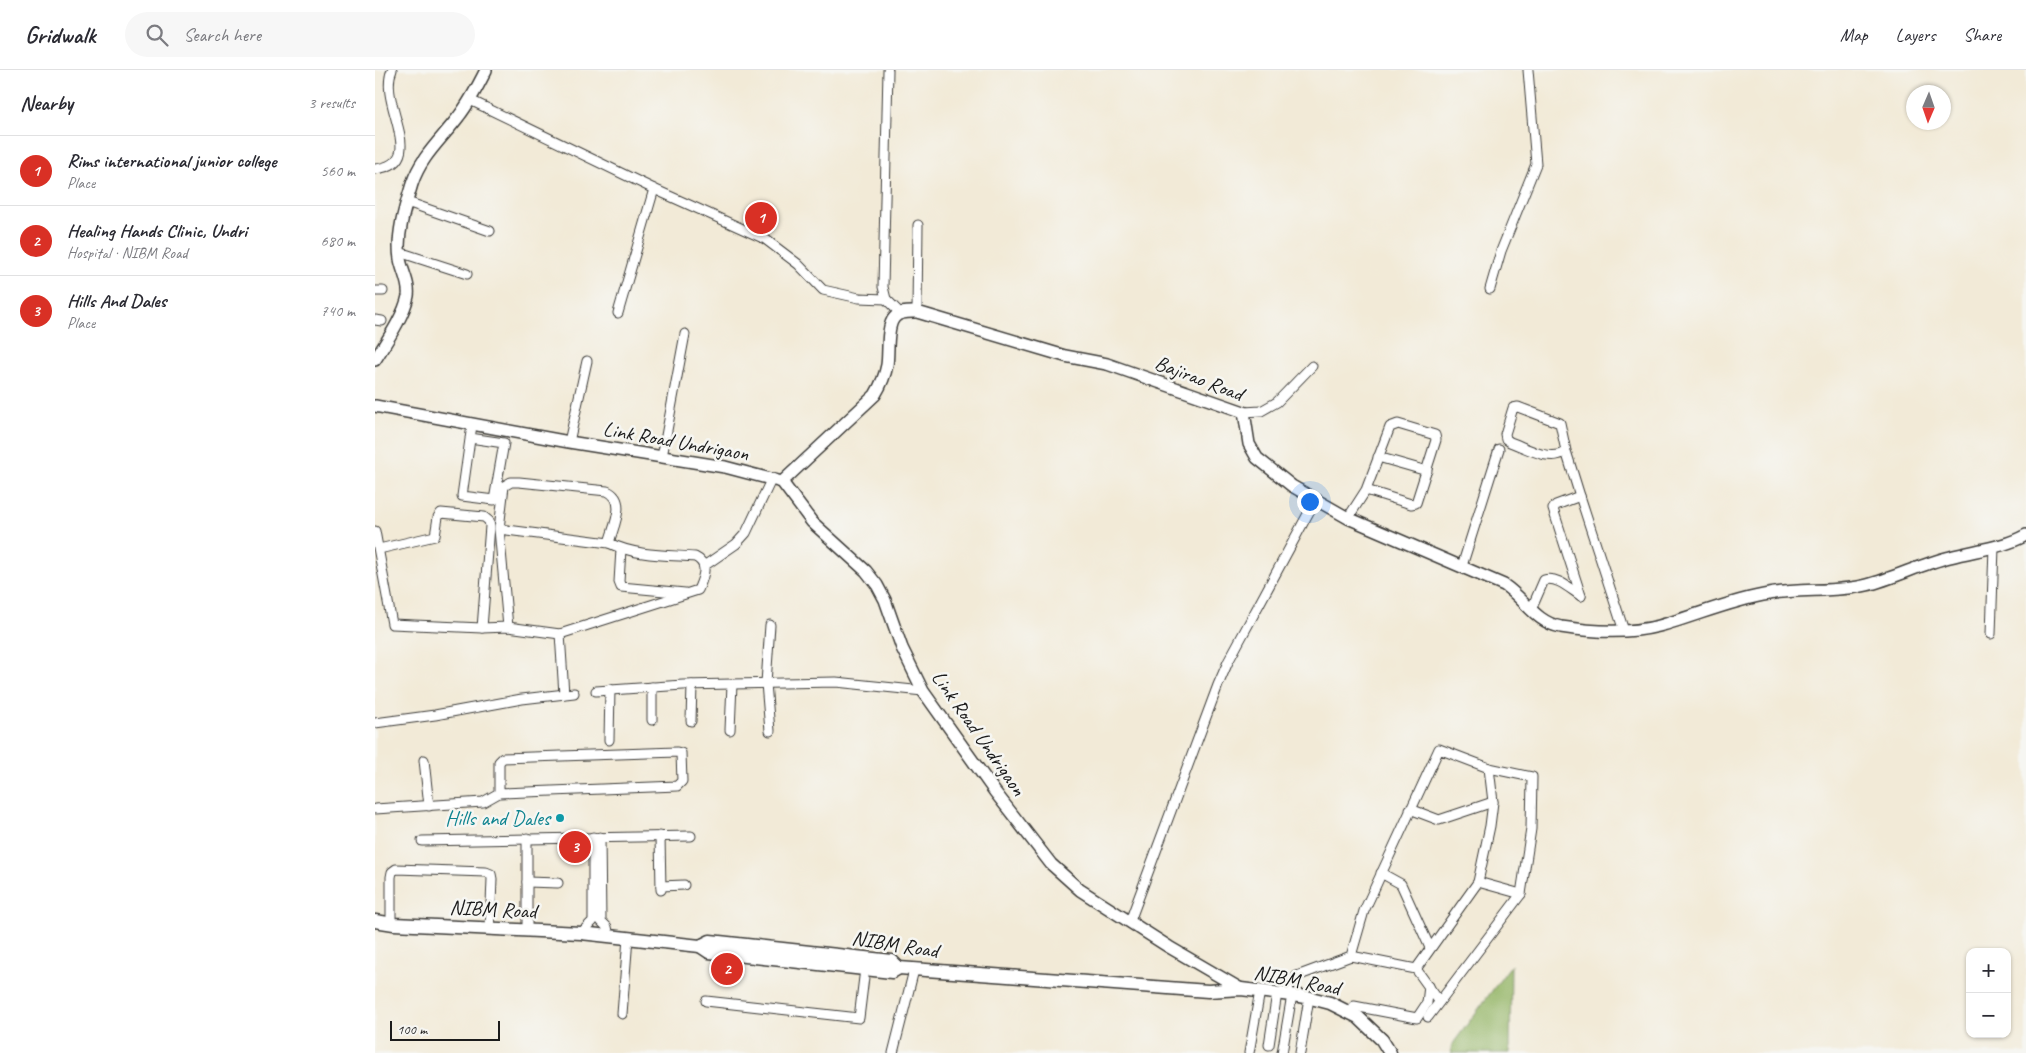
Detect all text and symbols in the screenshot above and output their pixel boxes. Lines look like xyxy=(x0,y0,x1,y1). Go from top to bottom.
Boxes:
search box xyxy=(125,12,475,57)
text: Gridwalk xyxy=(25,20,95,50)
icon: search xyxy=(143,21,171,49)
text: Search here xyxy=(183,23,261,47)
text: Map xyxy=(1840,24,1868,46)
text: Layers xyxy=(1896,24,1935,46)
text: Share xyxy=(1963,24,2001,46)
north arrow xyxy=(1906,85,1951,130)
text: Nearby xyxy=(20,90,73,116)
text: 3 results xyxy=(308,93,355,113)
text: Rims international junior college xyxy=(67,149,276,173)
text: 1 xyxy=(32,161,40,181)
text: 560 m xyxy=(321,161,355,181)
text: Place xyxy=(67,173,95,193)
pin: 1 xyxy=(745,199,777,237)
text: Healing Hands Clinic, Undri xyxy=(67,219,247,243)
text: 2 xyxy=(32,231,40,251)
text: 680 m xyxy=(321,231,355,251)
text: Hospital · NIBM Road xyxy=(67,243,188,263)
text: Hills And Dales xyxy=(67,289,166,313)
text: 3 xyxy=(32,301,40,321)
text: 740 m xyxy=(321,301,355,321)
text: Place xyxy=(67,313,95,333)
street label: Bajirao Road xyxy=(1151,349,1250,408)
street label: Link Road Undrigaon xyxy=(601,415,751,467)
your location xyxy=(1297,489,1323,515)
street label: Link Road Undrigaon xyxy=(926,665,1032,801)
place label: Hills and Dales xyxy=(445,805,552,831)
marker: Hills and Dales xyxy=(554,812,566,824)
pin: 3 xyxy=(559,828,591,866)
street label: NIBM Road xyxy=(449,894,541,924)
street label: NIBM Road xyxy=(850,924,944,964)
map controls xyxy=(1966,948,2011,1038)
button: + xyxy=(1966,948,2011,993)
pin: 2 xyxy=(711,950,743,988)
street label: NIBM Road xyxy=(1252,959,1346,1002)
button: − xyxy=(1966,993,2011,1038)
scale bar xyxy=(390,1018,500,1041)
text: 100 m xyxy=(397,1021,427,1038)

